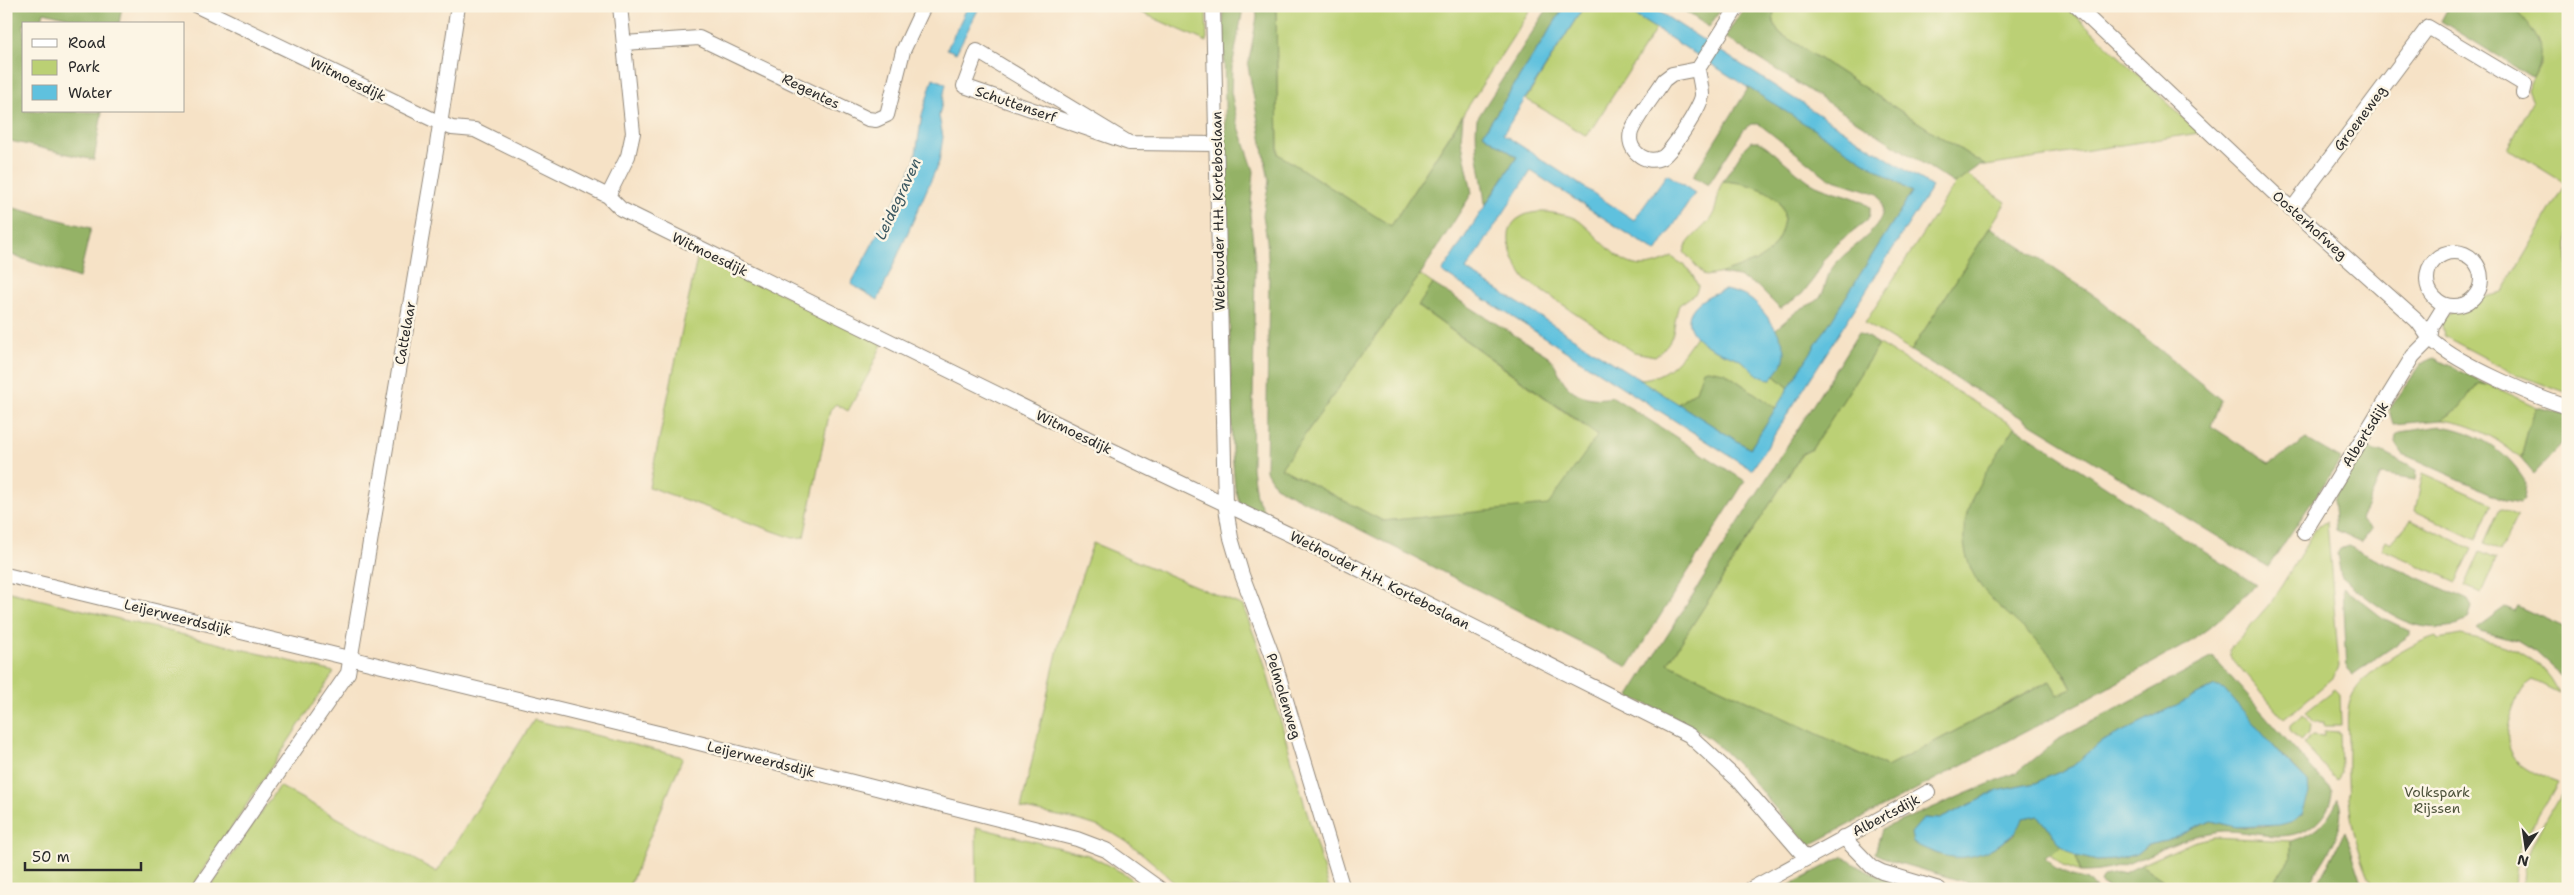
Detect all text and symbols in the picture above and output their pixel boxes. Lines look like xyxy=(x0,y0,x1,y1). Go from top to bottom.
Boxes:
legend xyxy=(22,22,185,112)
text: Road xyxy=(68,33,106,53)
street label: Witmoesdijk xyxy=(307,53,389,105)
text: Park xyxy=(68,57,100,77)
street label: Regentes xyxy=(779,69,843,113)
street label: Schuttenserf xyxy=(973,82,1060,127)
street label: Groeneweg xyxy=(2330,82,2390,154)
text: Water xyxy=(68,83,112,103)
street label: Wethouder H.H. Korteboslaan xyxy=(1207,111,1229,311)
water label: Leidegraven xyxy=(870,155,926,243)
street label: Oosterhofweg xyxy=(2269,187,2351,263)
street label: Witmoesdijk xyxy=(669,228,751,280)
street label: Cattelaar xyxy=(391,299,420,366)
street label: Albertsdijk xyxy=(2338,398,2392,470)
street label: Witmoesdijk xyxy=(1033,406,1115,458)
street label: Wethouder H.H. Korteboslaan xyxy=(1287,527,1473,634)
street label: Leijerweerdsdijk xyxy=(122,595,234,639)
street label: Pelmolenweg xyxy=(1262,651,1306,741)
street label: Leijerweerdsdijk xyxy=(705,737,817,781)
park label: Volkspark Rijssen xyxy=(2404,783,2470,817)
street label: Albertsdijk xyxy=(1849,790,1923,840)
north arrow xyxy=(2502,822,2552,872)
scale bar xyxy=(25,840,141,872)
text: 50 m xyxy=(32,847,70,867)
text: N xyxy=(2516,851,2531,871)

